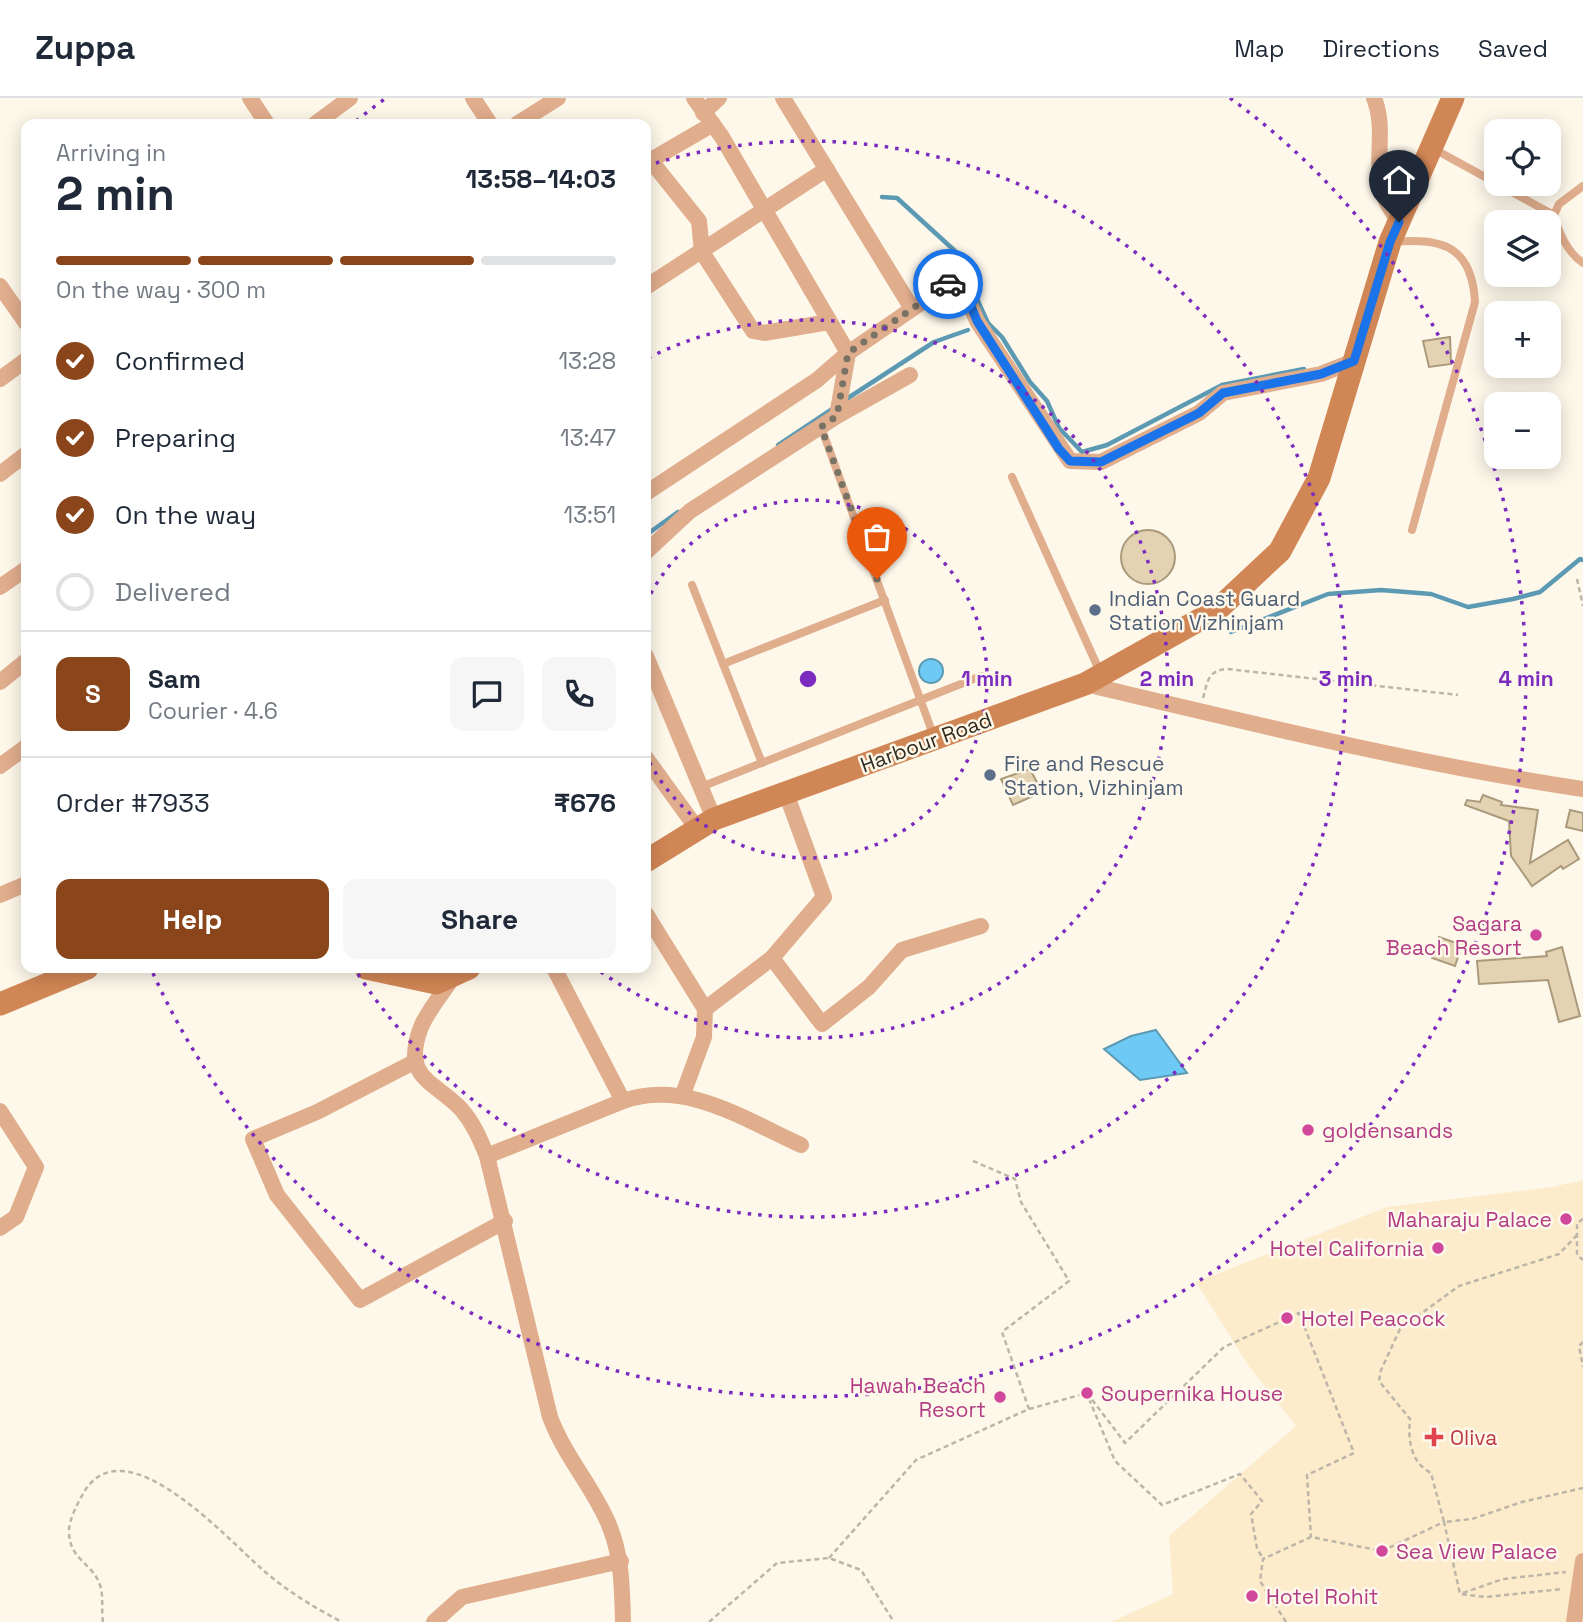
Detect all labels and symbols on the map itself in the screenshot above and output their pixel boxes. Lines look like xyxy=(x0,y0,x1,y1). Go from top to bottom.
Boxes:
pin xyxy=(1369,150,1429,222)
courier xyxy=(913,249,983,319)
pin xyxy=(847,507,907,579)
place label: Indian Coast Guard Station Vizhinjam xyxy=(1109,585,1300,636)
marker: Indian Coast Guard Station Vizhinjam xyxy=(1087,602,1103,618)
text: 1 min xyxy=(961,665,1013,692)
text: 2 min xyxy=(1140,665,1194,692)
text: 3 min xyxy=(1319,665,1373,692)
text: 4 min xyxy=(1498,665,1554,692)
centre of rings xyxy=(796,667,820,691)
street label: Harbour Road xyxy=(857,706,995,778)
place label: Fire and Rescue Station, Vizhinjam xyxy=(1004,750,1184,801)
marker: Fire and Rescue Station, Vizhinjam xyxy=(982,767,998,783)
place label: Sagara Beach Resort xyxy=(1386,910,1522,961)
marker: Sagara Beach Resort xyxy=(1528,927,1544,943)
place label: goldensands xyxy=(1322,1117,1453,1144)
marker: goldensands xyxy=(1300,1122,1316,1138)
place label: Maharaju Palace xyxy=(1387,1206,1552,1233)
marker: Maharaju Palace xyxy=(1558,1211,1574,1227)
place label: Hotel California xyxy=(1270,1235,1424,1262)
marker: Hotel California xyxy=(1430,1240,1446,1256)
place label: Hotel Peacock xyxy=(1301,1305,1446,1332)
marker: Hotel Peacock xyxy=(1279,1310,1295,1326)
place label: Hawah Beach Resort xyxy=(850,1372,986,1423)
place label: Soupernika House xyxy=(1101,1380,1283,1407)
marker: Soupernika House xyxy=(1079,1385,1095,1401)
marker: Hawah Beach Resort xyxy=(992,1389,1008,1405)
place label: Oliva xyxy=(1450,1424,1497,1451)
marker: Oliva xyxy=(1424,1427,1444,1447)
place label: Sea View Palace xyxy=(1396,1538,1557,1565)
marker: Sea View Palace xyxy=(1374,1543,1390,1559)
place label: Hotel Rohit xyxy=(1266,1583,1379,1610)
marker: Hotel Rohit xyxy=(1244,1588,1260,1604)

